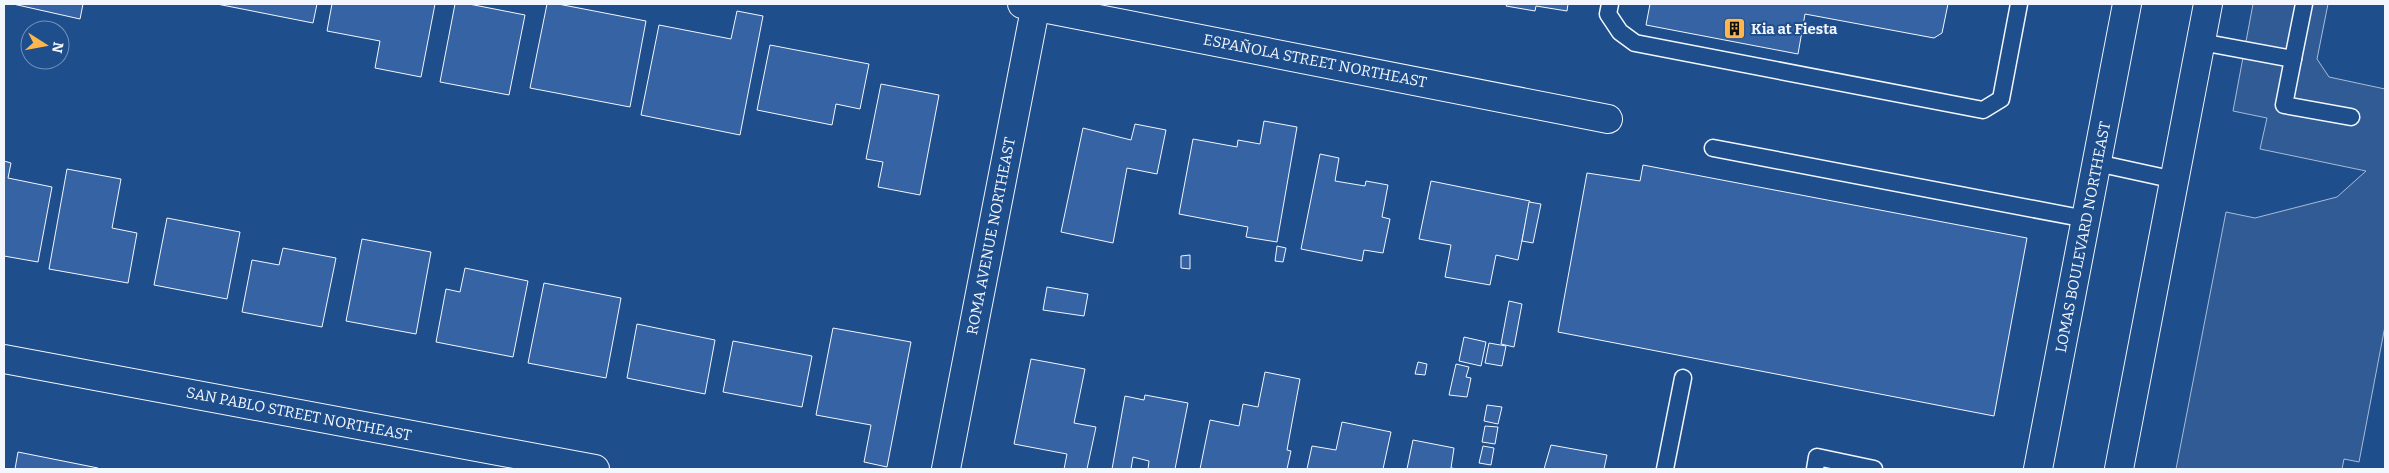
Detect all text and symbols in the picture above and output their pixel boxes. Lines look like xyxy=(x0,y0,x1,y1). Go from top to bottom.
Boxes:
building icon: Kia at Fiesta xyxy=(1723,17,1747,41)
north arrow xyxy=(20,20,70,70)
place label: Kia at Fiesta xyxy=(1751,20,1838,38)
street label: ESPAÑOLA STREET NORTHEAST xyxy=(1202,30,1428,92)
text: N xyxy=(48,40,67,54)
street label: LOMAS BOULEVARD NORTHEAST xyxy=(2052,120,2114,354)
street label: ROMA AVENUE NORTHEAST xyxy=(963,136,1019,336)
street label: SAN PABLO STREET NORTHEAST xyxy=(185,383,413,445)

